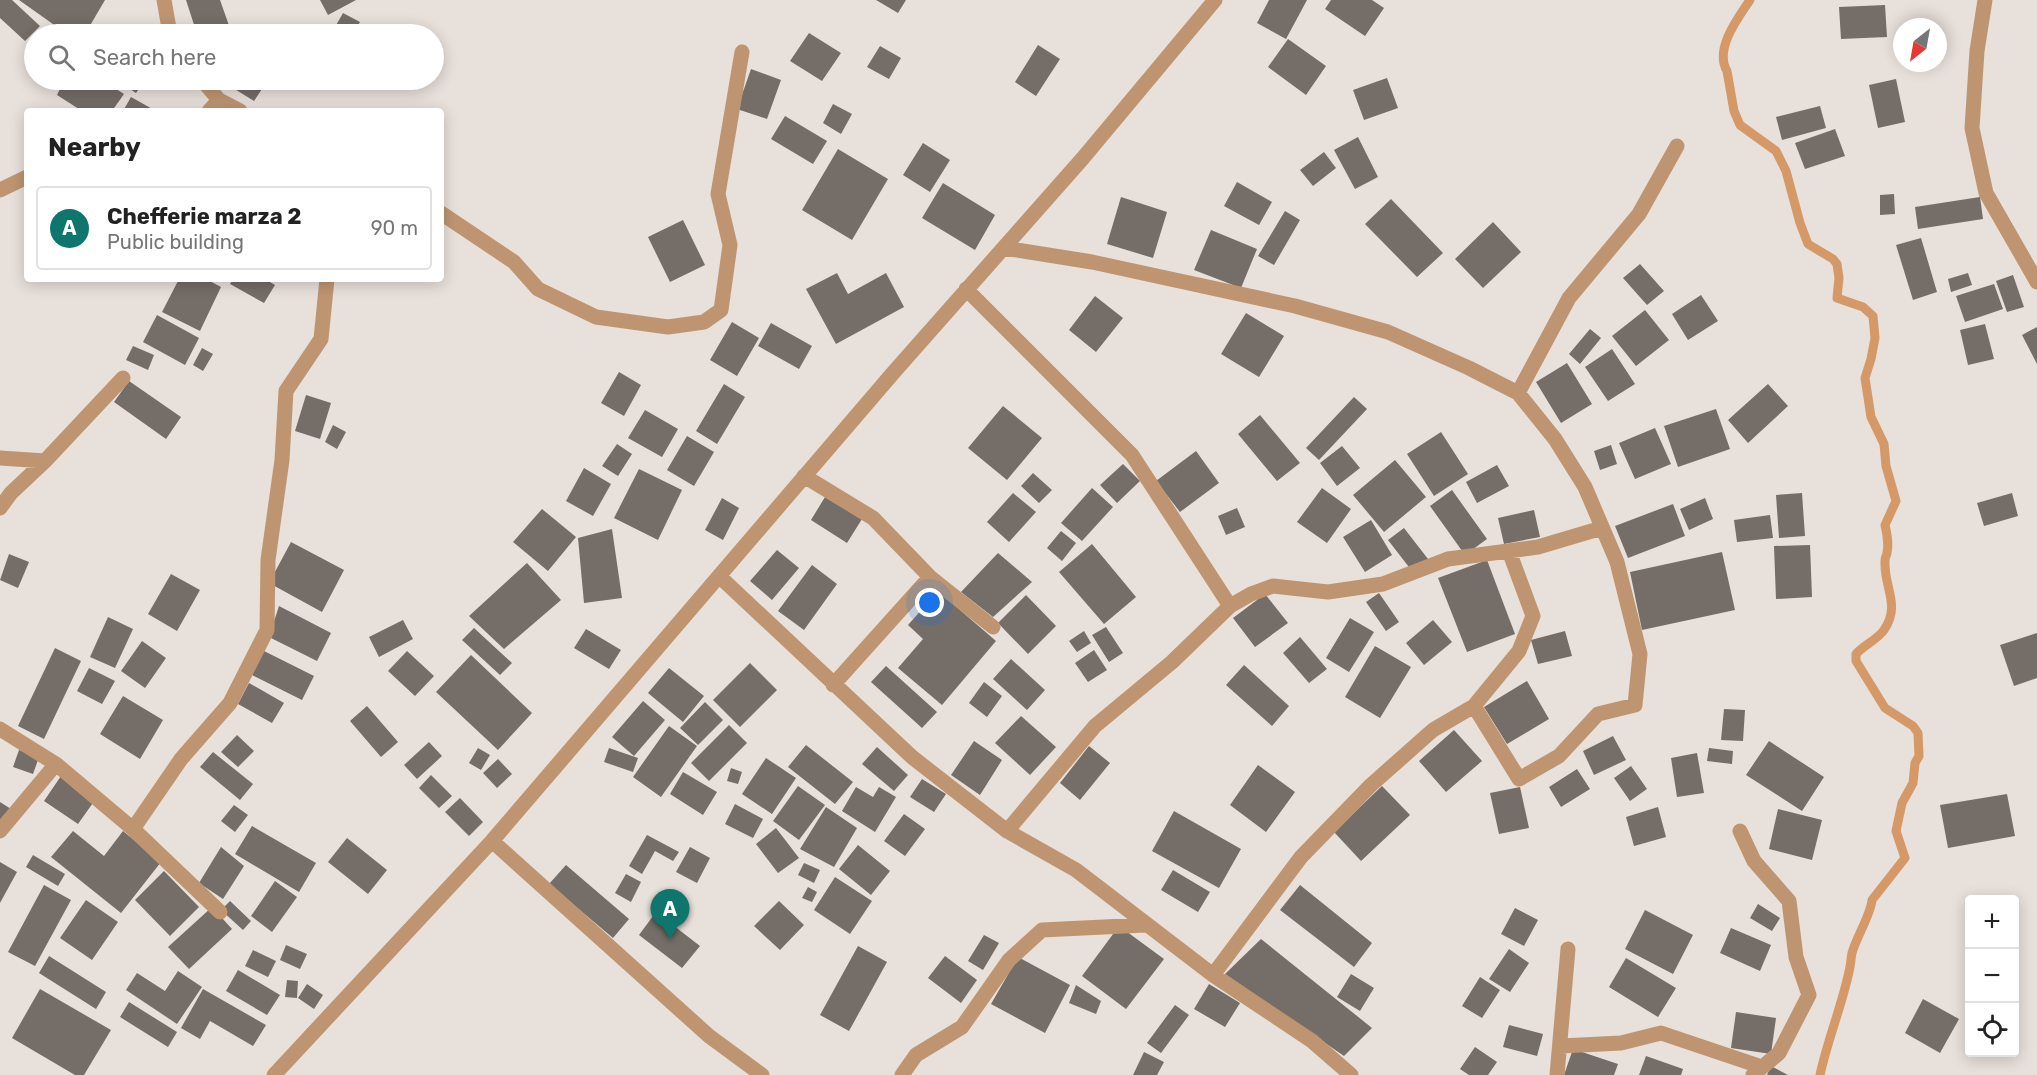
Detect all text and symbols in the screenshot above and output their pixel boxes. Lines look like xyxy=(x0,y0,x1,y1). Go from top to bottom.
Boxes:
north arrow xyxy=(1893,18,1947,72)
search box xyxy=(24,24,444,90)
icon: search xyxy=(45,41,78,74)
text: Search here xyxy=(93,44,216,71)
text: Nearby xyxy=(48,132,141,163)
text: Chefferie marza 2 xyxy=(107,203,302,230)
text: A xyxy=(62,216,77,240)
text: 90 m xyxy=(371,216,418,240)
text: Public building xyxy=(107,230,244,254)
your location xyxy=(915,588,944,617)
pin: A xyxy=(650,890,690,939)
map controls xyxy=(1965,895,2019,1057)
button: + xyxy=(1965,895,2019,949)
button: − xyxy=(1965,949,2019,1003)
button: locate xyxy=(1965,1003,2019,1057)

